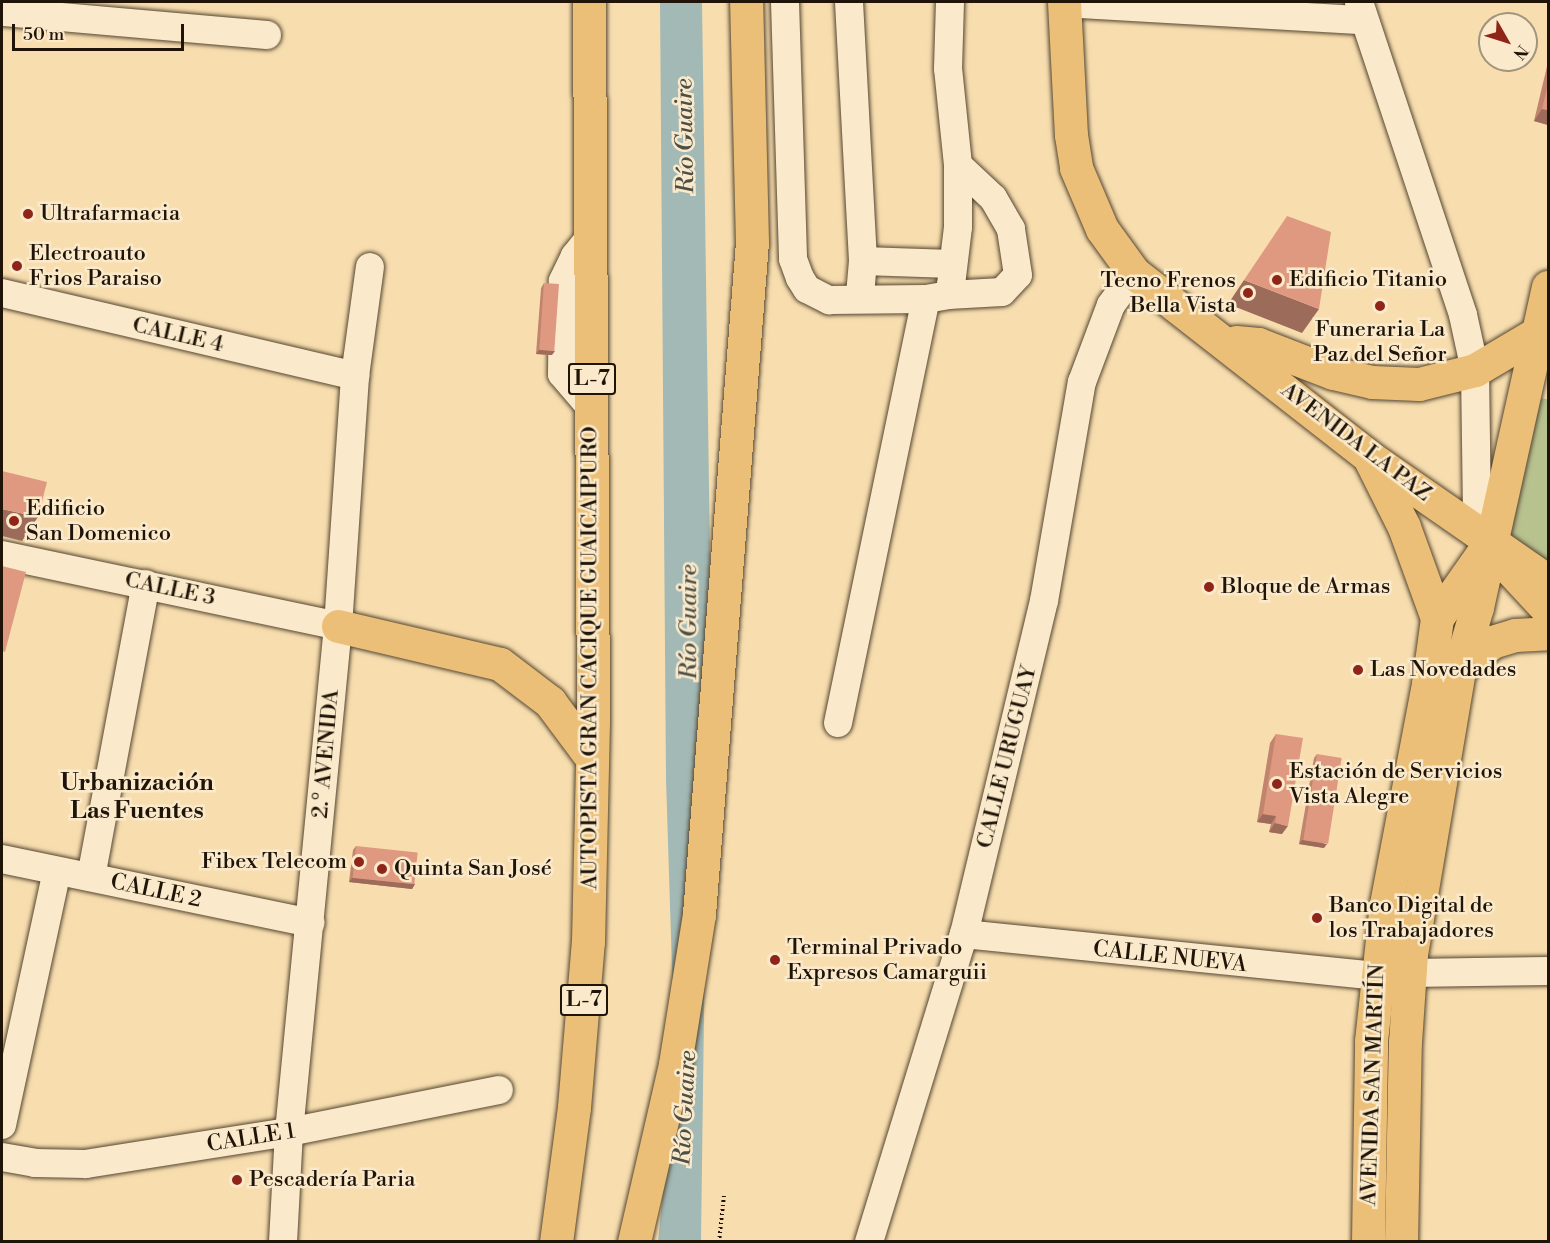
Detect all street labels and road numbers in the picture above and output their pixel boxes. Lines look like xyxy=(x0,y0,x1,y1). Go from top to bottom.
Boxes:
street label: CALLE 4 xyxy=(130,312,226,358)
road number: L-7 xyxy=(568,361,616,397)
street label: AVENIDA LA PAZ xyxy=(1276,377,1436,507)
street label: AUTOPISTA GRAN CACIQUE GUAICAIPURO xyxy=(577,426,603,890)
street label: CALLE 3 xyxy=(122,567,218,611)
street label: CALLE URUGUAY xyxy=(972,663,1042,851)
street label: 2.° AVENIDA xyxy=(307,688,345,820)
street label: CALLE 2 xyxy=(108,869,204,913)
street label: CALLE NUEVA xyxy=(1092,936,1248,978)
street label: AVENIDA SAN MARTÍN xyxy=(1356,964,1390,1206)
road number: L-7 xyxy=(560,982,608,1018)
street label: CALLE 1 xyxy=(205,1118,297,1158)

